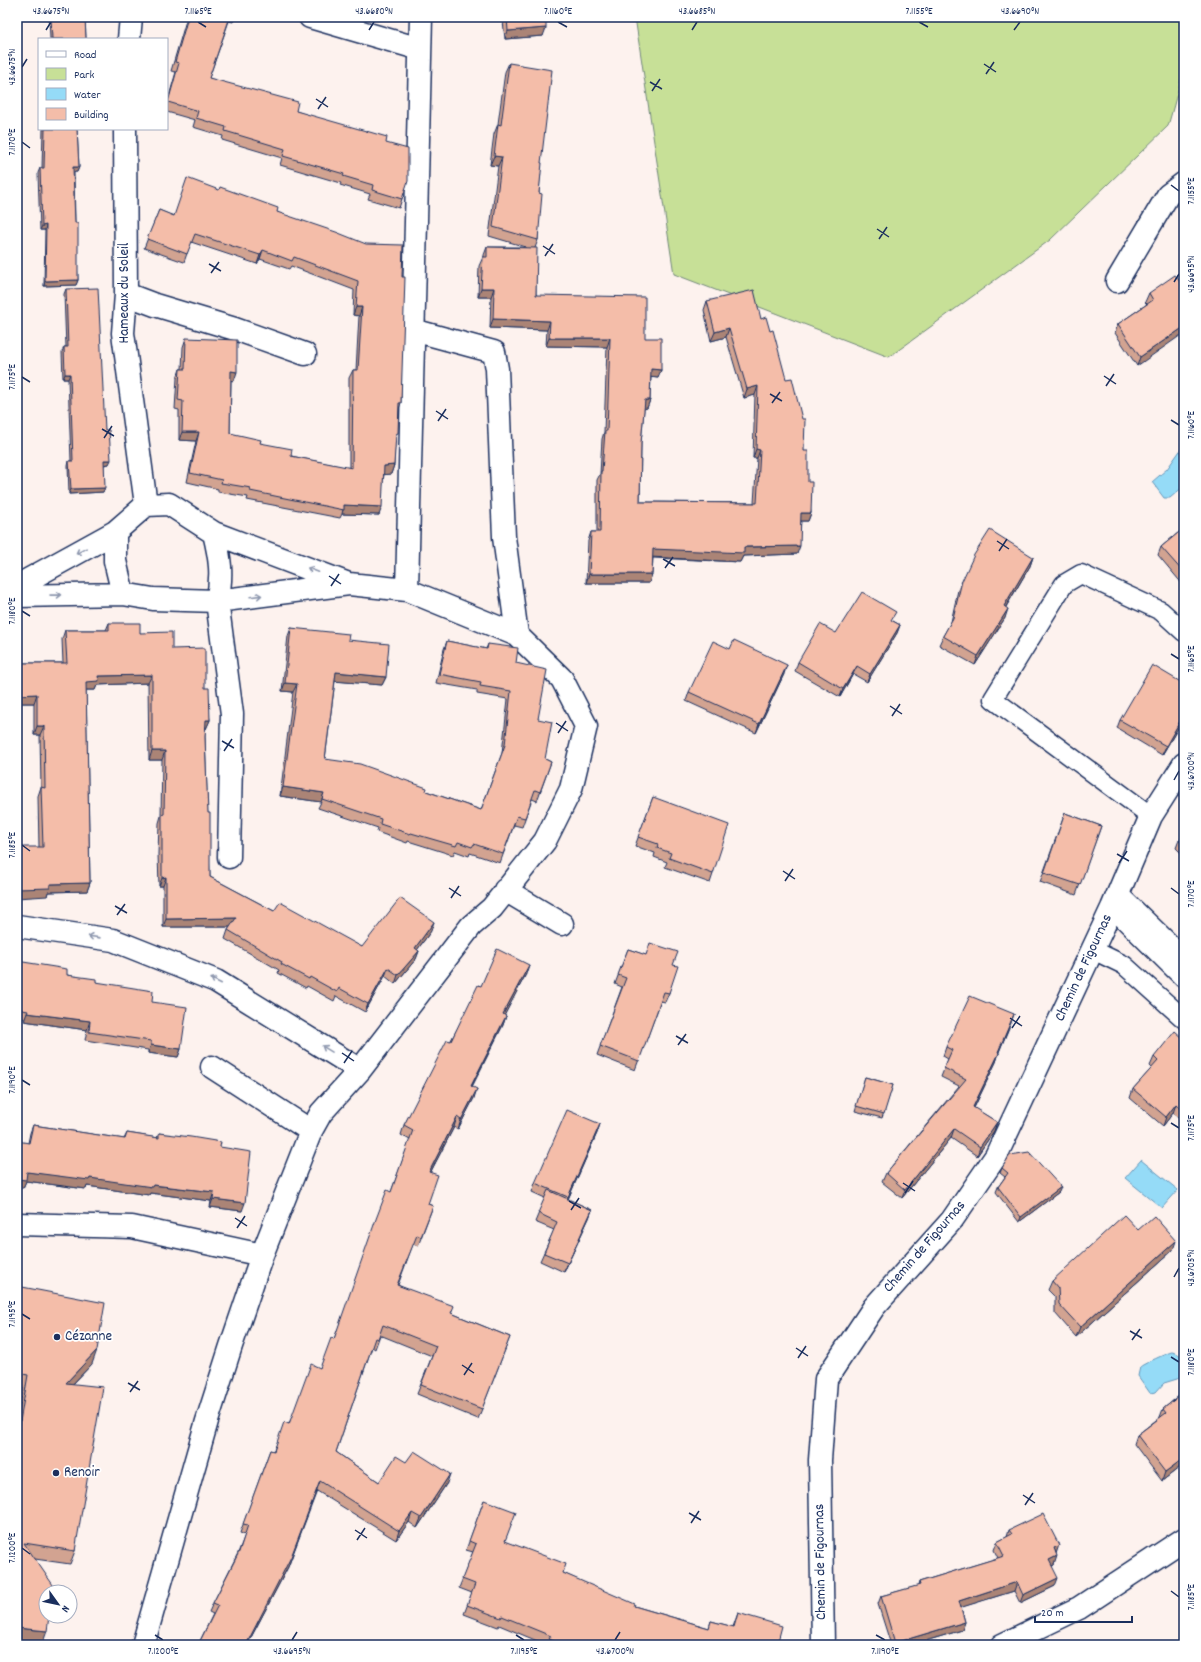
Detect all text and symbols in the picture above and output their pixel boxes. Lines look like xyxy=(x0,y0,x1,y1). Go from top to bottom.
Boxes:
text: 43.6675°N xyxy=(33,5,69,19)
text: 7.1165°E xyxy=(184,5,212,19)
text: 43.6680°N xyxy=(355,5,393,19)
text: 7.1160°E xyxy=(544,5,572,19)
text: 43.6685°N xyxy=(679,5,715,19)
text: 7.1155°E xyxy=(906,5,933,19)
text: 43.6690°N xyxy=(1001,5,1039,19)
legend xyxy=(38,38,168,130)
text: Road xyxy=(74,47,96,64)
text: 43.6675°N xyxy=(6,49,20,85)
text: Park xyxy=(74,67,95,84)
text: Water xyxy=(74,87,101,104)
text: Building xyxy=(74,107,109,124)
text: 7.1170°E xyxy=(6,128,20,155)
text: 7.1155°E xyxy=(1185,177,1199,204)
street label: Hameaux du Soleil xyxy=(114,242,136,343)
text: 43.6695°N xyxy=(1185,255,1199,293)
text: 7.1175°E xyxy=(6,364,20,390)
text: 7.1160°E xyxy=(1185,411,1199,439)
one-way arrow xyxy=(75,547,87,555)
one-way arrow xyxy=(307,566,319,574)
one-way arrow xyxy=(49,591,62,599)
one-way arrow xyxy=(249,592,262,600)
text: 7.1180°E xyxy=(6,597,20,625)
text: 7.1165°E xyxy=(1185,645,1199,673)
text: 43.6700°N xyxy=(1185,752,1199,790)
text: 7.1185°E xyxy=(6,831,20,858)
text: 7.1170°E xyxy=(1185,880,1199,907)
street label: Chemin de Figournas xyxy=(1049,911,1119,1025)
one-way arrow xyxy=(88,933,101,941)
one-way arrow xyxy=(210,977,222,985)
one-way arrow xyxy=(322,1045,333,1053)
text: 7.1190°E xyxy=(6,1066,20,1094)
text: 7.1175°E xyxy=(1185,1115,1199,1141)
street label: Chemin de Figournas xyxy=(879,1196,971,1298)
text: 43.6705°N xyxy=(1185,1249,1199,1287)
text: 7.1195°E xyxy=(6,1300,20,1327)
place label: Cézanne xyxy=(65,1326,112,1348)
marker: Cézanne xyxy=(52,1332,62,1342)
text: 7.1180°E xyxy=(1185,1348,1199,1376)
place label: Renoir xyxy=(64,1462,100,1484)
marker: Renoir xyxy=(51,1468,61,1478)
street label: Chemin de Figournas xyxy=(809,1504,833,1620)
text: 7.1200°E xyxy=(6,1532,20,1563)
text: 7.1185°E xyxy=(1185,1583,1199,1610)
north arrow xyxy=(38,1584,78,1624)
scale bar xyxy=(1035,1598,1132,1624)
text: N xyxy=(56,1602,73,1615)
text: 20 m xyxy=(1041,1605,1064,1622)
text: 7.1200°E xyxy=(148,1645,179,1659)
text: 43.6695°N xyxy=(273,1645,311,1659)
text: 7.1195°E xyxy=(511,1645,538,1659)
text: 43.6700°N xyxy=(596,1645,634,1659)
text: 7.1190°E xyxy=(871,1645,899,1659)

